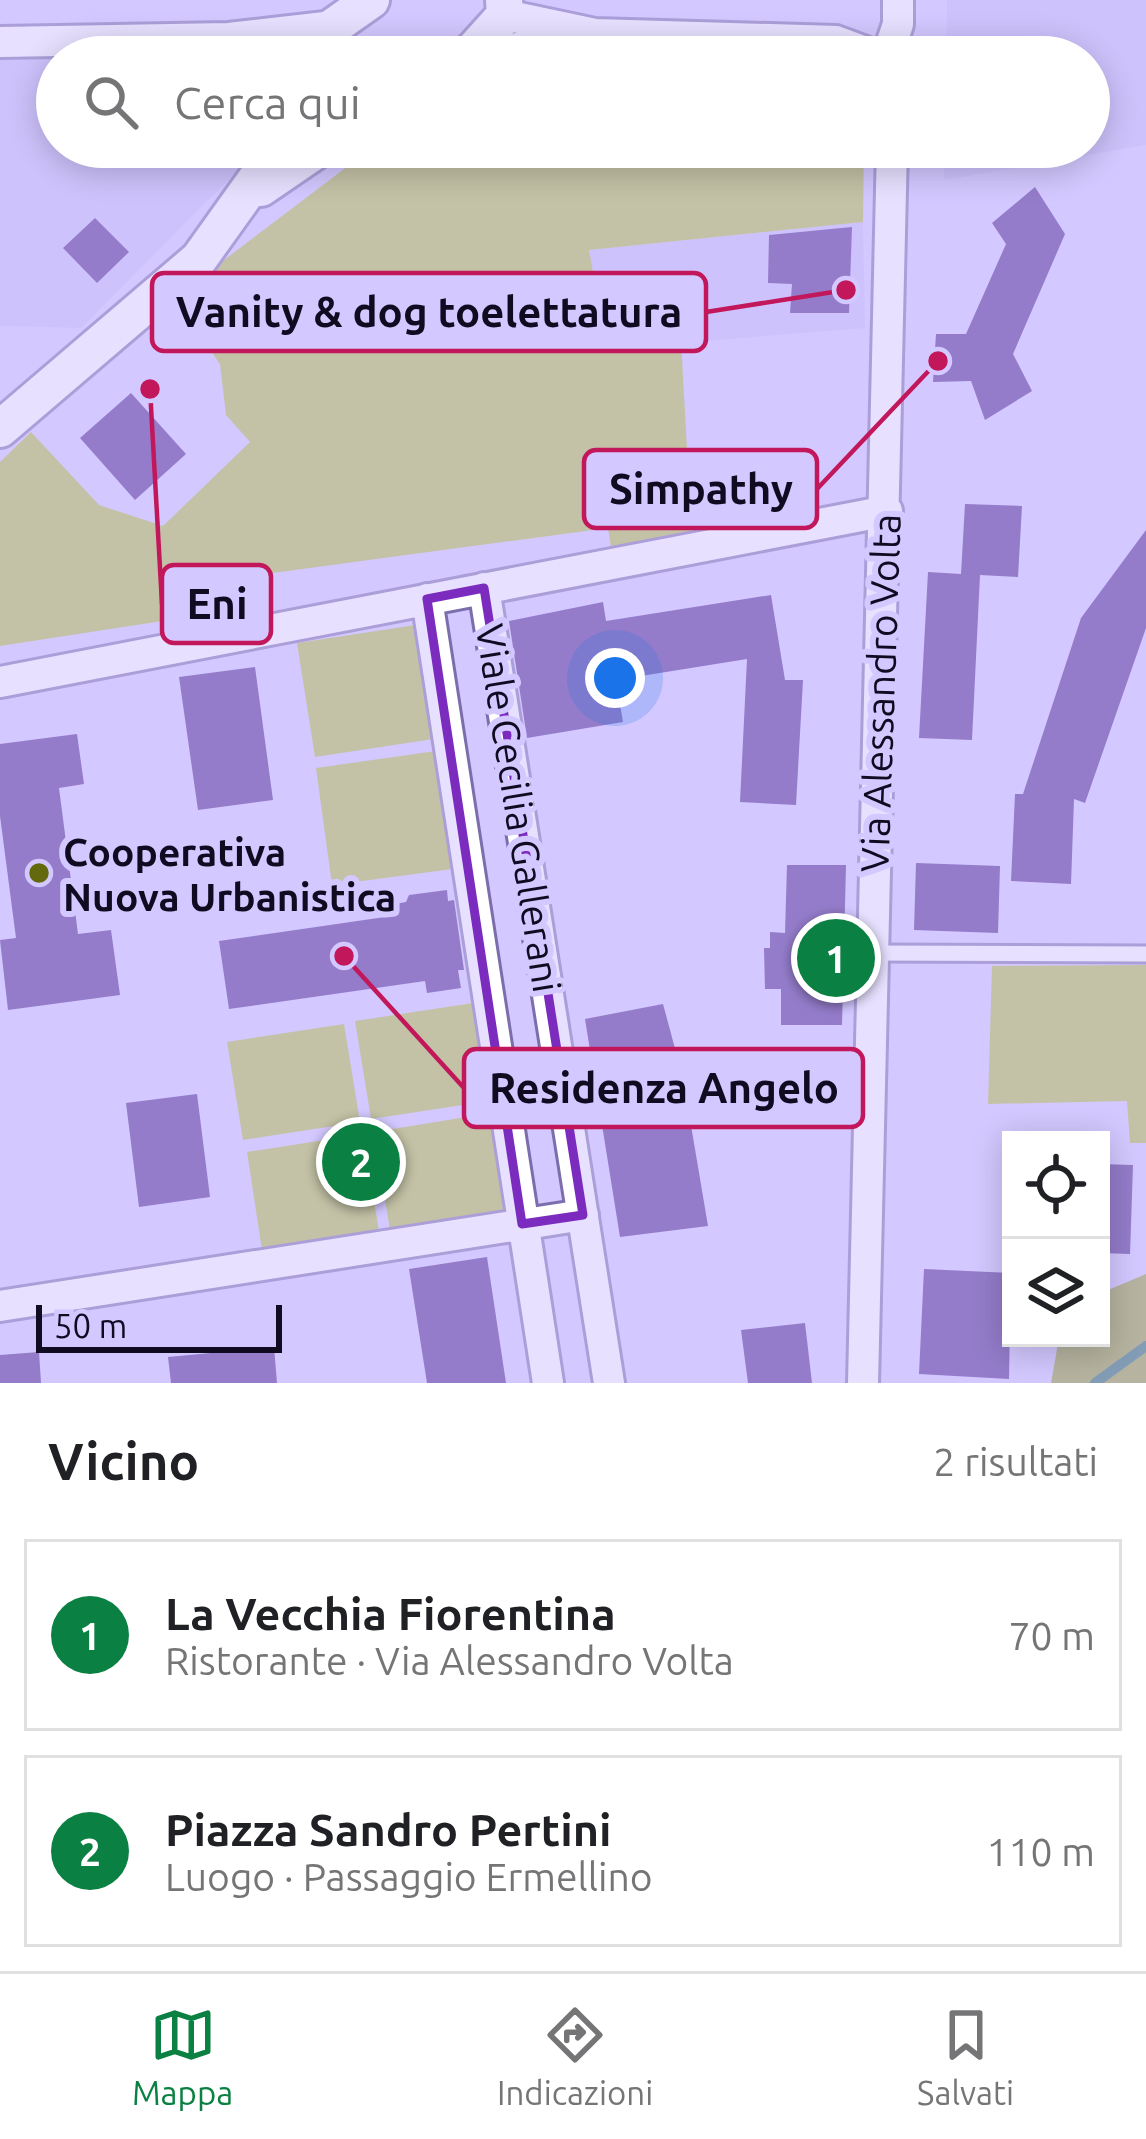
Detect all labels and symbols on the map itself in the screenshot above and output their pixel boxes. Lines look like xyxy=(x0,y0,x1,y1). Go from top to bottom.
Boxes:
callout: Vanity & dog toelettatura xyxy=(152,273,706,351)
text: Vanity & dog toelettatura xyxy=(176,288,682,335)
callout: Simpathy xyxy=(584,450,817,528)
text: Simpathy xyxy=(609,465,793,512)
street label: Via Alessandro Volta xyxy=(852,513,908,873)
callout: Eni xyxy=(162,565,271,643)
text: Eni xyxy=(186,580,248,627)
street label: Viale Cecilia Gallerani xyxy=(469,621,569,995)
your location xyxy=(585,648,645,708)
place label: Cooperativa Nuova Urbanistica xyxy=(63,830,396,918)
marker: Cooperativa Nuova Urbanistica xyxy=(26,860,52,886)
pin: 1 xyxy=(797,913,875,1003)
callout: Residenza Angelo xyxy=(464,1049,863,1127)
text: Residenza Angelo xyxy=(489,1064,839,1111)
pin: 2 xyxy=(322,1117,400,1207)
scale bar xyxy=(36,1299,282,1352)

